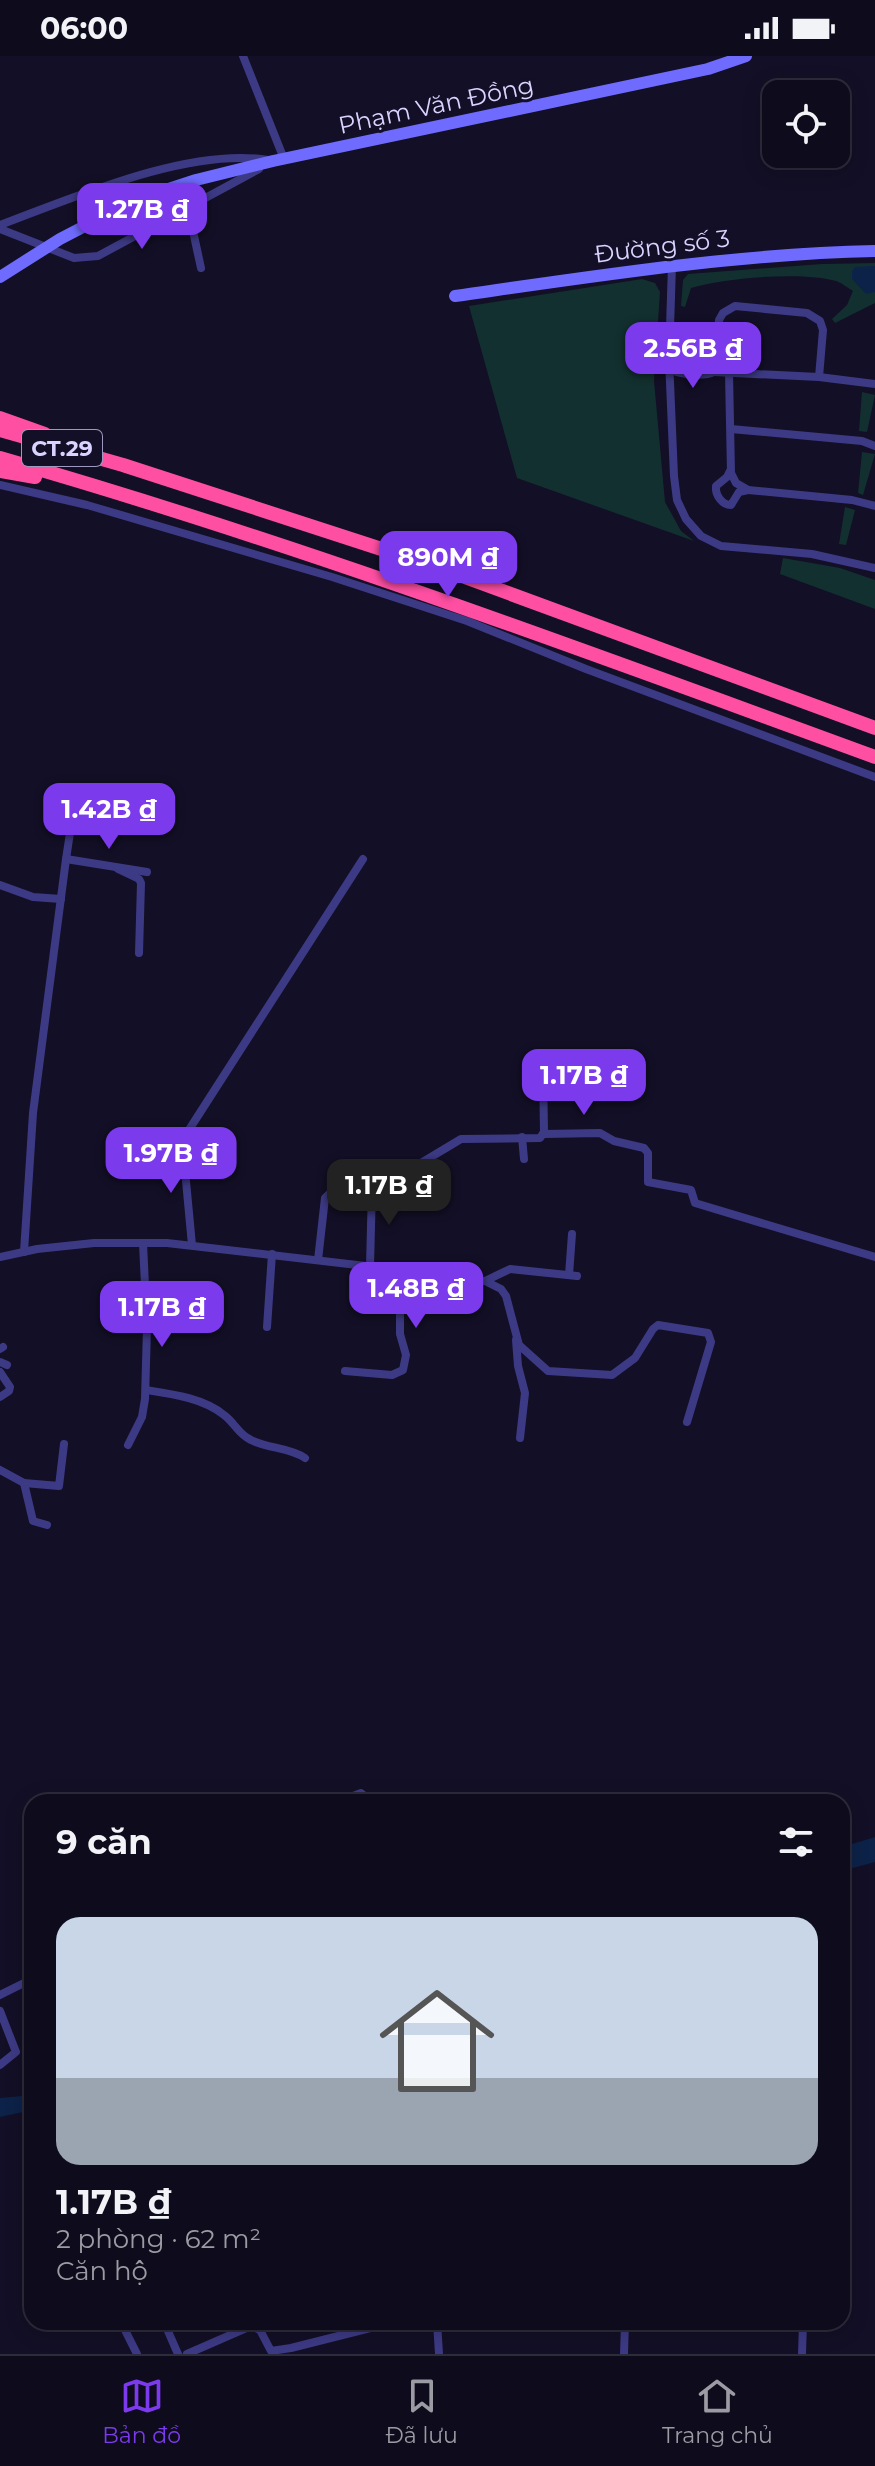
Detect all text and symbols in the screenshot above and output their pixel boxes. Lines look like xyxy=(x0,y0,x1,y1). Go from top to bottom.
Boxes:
text: 06:00 xyxy=(40,10,128,47)
street label: Phạm Văn Đồng xyxy=(336,70,536,140)
map controls xyxy=(762,80,850,168)
button: locate xyxy=(762,80,850,168)
pin: 1.27B ₫ xyxy=(68,183,216,251)
text: 1.27B ₫ xyxy=(95,193,189,225)
street label: Đường số 3 xyxy=(593,223,731,269)
pin: 2.56B ₫ xyxy=(619,322,767,390)
text: 2.56B ₫ xyxy=(643,332,743,364)
road number: CT.29 xyxy=(22,430,102,466)
pin: 890M ₫ xyxy=(383,531,513,599)
text: 890M ₫ xyxy=(397,541,499,573)
pin: 1.42B ₫ xyxy=(35,783,183,851)
text: 1.42B ₫ xyxy=(61,793,157,825)
pin: 1.17B ₫ xyxy=(510,1049,658,1117)
text: 1.17B ₫ xyxy=(540,1059,628,1091)
pin: 1.97B ₫ xyxy=(97,1127,245,1195)
text: 1.97B ₫ xyxy=(124,1137,218,1169)
pin: 1.17B ₫ xyxy=(315,1159,463,1227)
text: 1.17B ₫ xyxy=(345,1169,433,1201)
pin: 1.48B ₫ xyxy=(342,1262,490,1330)
text: 1.48B ₫ xyxy=(367,1272,465,1304)
pin: 1.17B ₫ xyxy=(88,1281,236,1349)
text: 1.17B ₫ xyxy=(118,1291,206,1323)
icon: filters xyxy=(774,1820,818,1864)
text: 9 căn xyxy=(56,1821,152,1863)
icon: home xyxy=(365,1969,509,2113)
text: 1.17B ₫ xyxy=(56,2181,171,2223)
text: 2 phòng · 62 m² xyxy=(56,2223,261,2255)
text: Căn hộ xyxy=(56,2255,148,2287)
tab: Bản đồ xyxy=(102,2374,181,2449)
tab: Đã lưu xyxy=(385,2374,458,2449)
tab: Trang chủ xyxy=(662,2374,773,2449)

